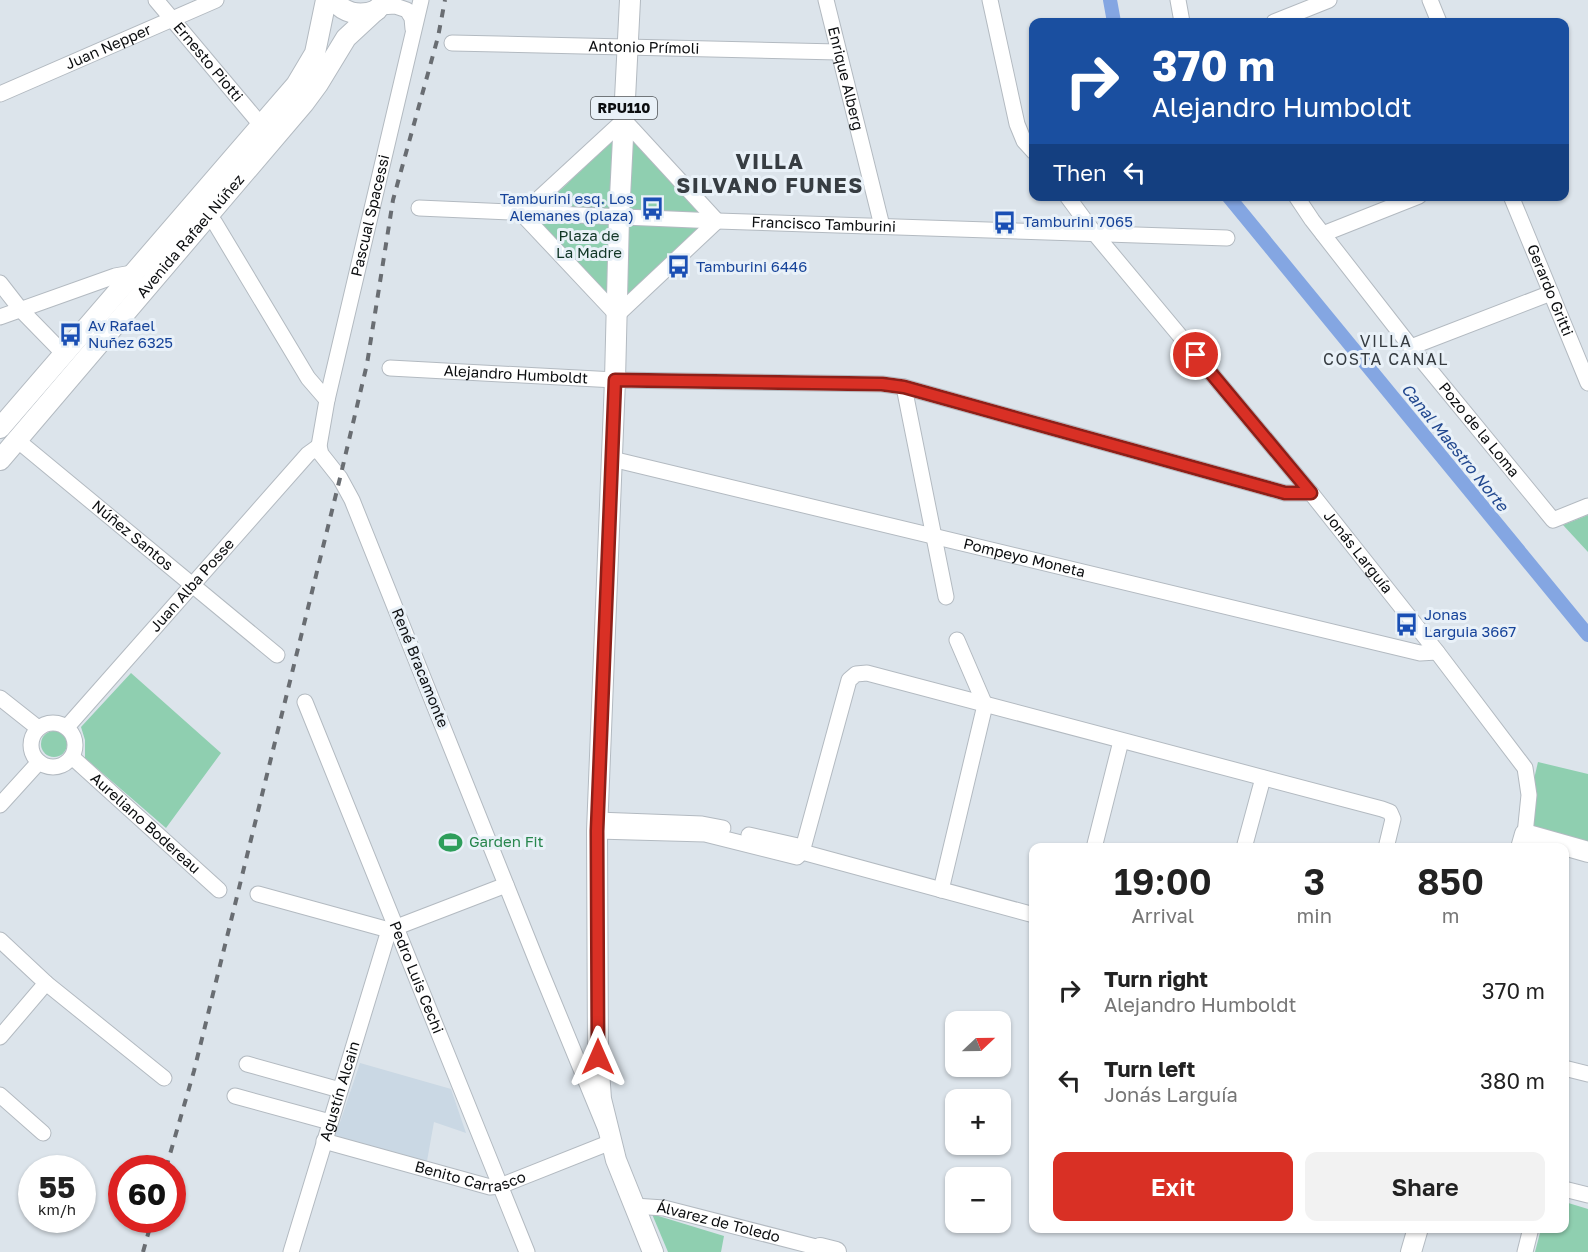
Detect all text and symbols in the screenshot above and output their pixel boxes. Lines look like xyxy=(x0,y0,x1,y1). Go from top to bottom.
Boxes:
street label: Ernesto Piotti xyxy=(170,18,247,105)
street label: Juan Nepper xyxy=(62,19,154,73)
street label: Enrique Alberg xyxy=(825,25,868,132)
street label: Antonio Prímoli xyxy=(588,36,700,57)
text: 370 m xyxy=(1152,40,1275,90)
icon: right xyxy=(1053,42,1131,120)
text: Alejandro Humboldt xyxy=(1152,91,1412,123)
road number: RPU110 xyxy=(591,97,657,119)
district label: VILLA SILVANO FUNES xyxy=(676,148,864,198)
street label: Pascual Spacessi xyxy=(346,153,392,278)
icon: left xyxy=(1118,156,1151,189)
text: Then xyxy=(1053,159,1106,186)
street label: Avenida Rafael Núñez xyxy=(132,170,248,301)
place label: Tamburini esq. Los Alemanes (plaza) xyxy=(500,189,634,224)
bus stop icon: Tamburini esq. Los Alemanes (plaza) xyxy=(639,195,665,221)
bus stop icon: Tamburini 7065 xyxy=(992,209,1018,235)
street label: Francisco Tamburini xyxy=(751,212,896,235)
place label: Tamburini 7065 xyxy=(1023,212,1133,230)
park label: Plaza de La Madre xyxy=(556,226,622,261)
street label: Gerardo Gritti xyxy=(1524,241,1578,338)
bus stop icon: Tamburini 6446 xyxy=(665,254,691,280)
place label: Tamburini 6446 xyxy=(696,257,807,275)
place label: Av Rafael Nuñez 6325 xyxy=(88,316,173,351)
bus stop icon: Av Rafael Nuñez 6325 xyxy=(57,322,83,348)
pin xyxy=(1170,329,1221,380)
district label: VILLA COSTA CANAL xyxy=(1323,331,1449,369)
icon: arrive xyxy=(1179,338,1212,371)
street label: Alejandro Humboldt xyxy=(443,361,589,387)
street label: Pozo de la Loma xyxy=(1436,378,1524,480)
water label: Canal Maestro Norte xyxy=(1397,379,1514,516)
street label: Núñez Santos xyxy=(89,496,178,574)
street label: Jonás Larguía xyxy=(1320,507,1397,597)
street label: Juan Alba Posse xyxy=(145,534,237,635)
street label: Pompeyo Moneta xyxy=(962,534,1087,580)
street label: René Bracamonte xyxy=(389,605,453,730)
place label: Jonas Larguia 3667 xyxy=(1424,605,1516,640)
bus stop icon: Jonas Larguia 3667 xyxy=(1393,611,1419,637)
street label: Aureliano Bodereau xyxy=(88,769,205,877)
sports icon: Garden Fit xyxy=(438,829,464,855)
place label: Garden Fit xyxy=(469,832,544,850)
text: 19:00 xyxy=(1114,860,1212,903)
text: 3 xyxy=(1303,860,1325,903)
text: 850 xyxy=(1417,860,1484,903)
text: Arrival xyxy=(1131,903,1194,927)
text: min xyxy=(1297,903,1332,927)
text: m xyxy=(1442,903,1459,927)
street label: Pedro Luis Cechi xyxy=(386,918,448,1036)
text: Turn right xyxy=(1104,965,1208,992)
icon: right xyxy=(1053,974,1086,1007)
text: 370 m xyxy=(1482,977,1545,1004)
text: Alejandro Humboldt xyxy=(1104,992,1296,1016)
north arrow xyxy=(945,1011,1011,1077)
map controls xyxy=(945,1011,1011,1233)
position arrow xyxy=(566,1025,630,1089)
street label: Agustín Alcain xyxy=(315,1039,363,1143)
text: Turn left xyxy=(1104,1055,1195,1082)
icon: left xyxy=(1053,1064,1086,1097)
text: 380 m xyxy=(1480,1067,1545,1094)
text: Jonás Larguía xyxy=(1104,1082,1238,1106)
button: + xyxy=(945,1089,1011,1155)
button: Exit xyxy=(1053,1152,1293,1221)
button: Share xyxy=(1305,1152,1545,1221)
speed limit sign: 60 xyxy=(108,1155,186,1233)
street label: Benito Carrasco xyxy=(413,1157,528,1195)
button: − xyxy=(945,1167,1011,1233)
text: 55 xyxy=(39,1169,75,1205)
street label: Álvarez de Toledo xyxy=(656,1198,782,1245)
text: km/h xyxy=(38,1200,76,1218)

